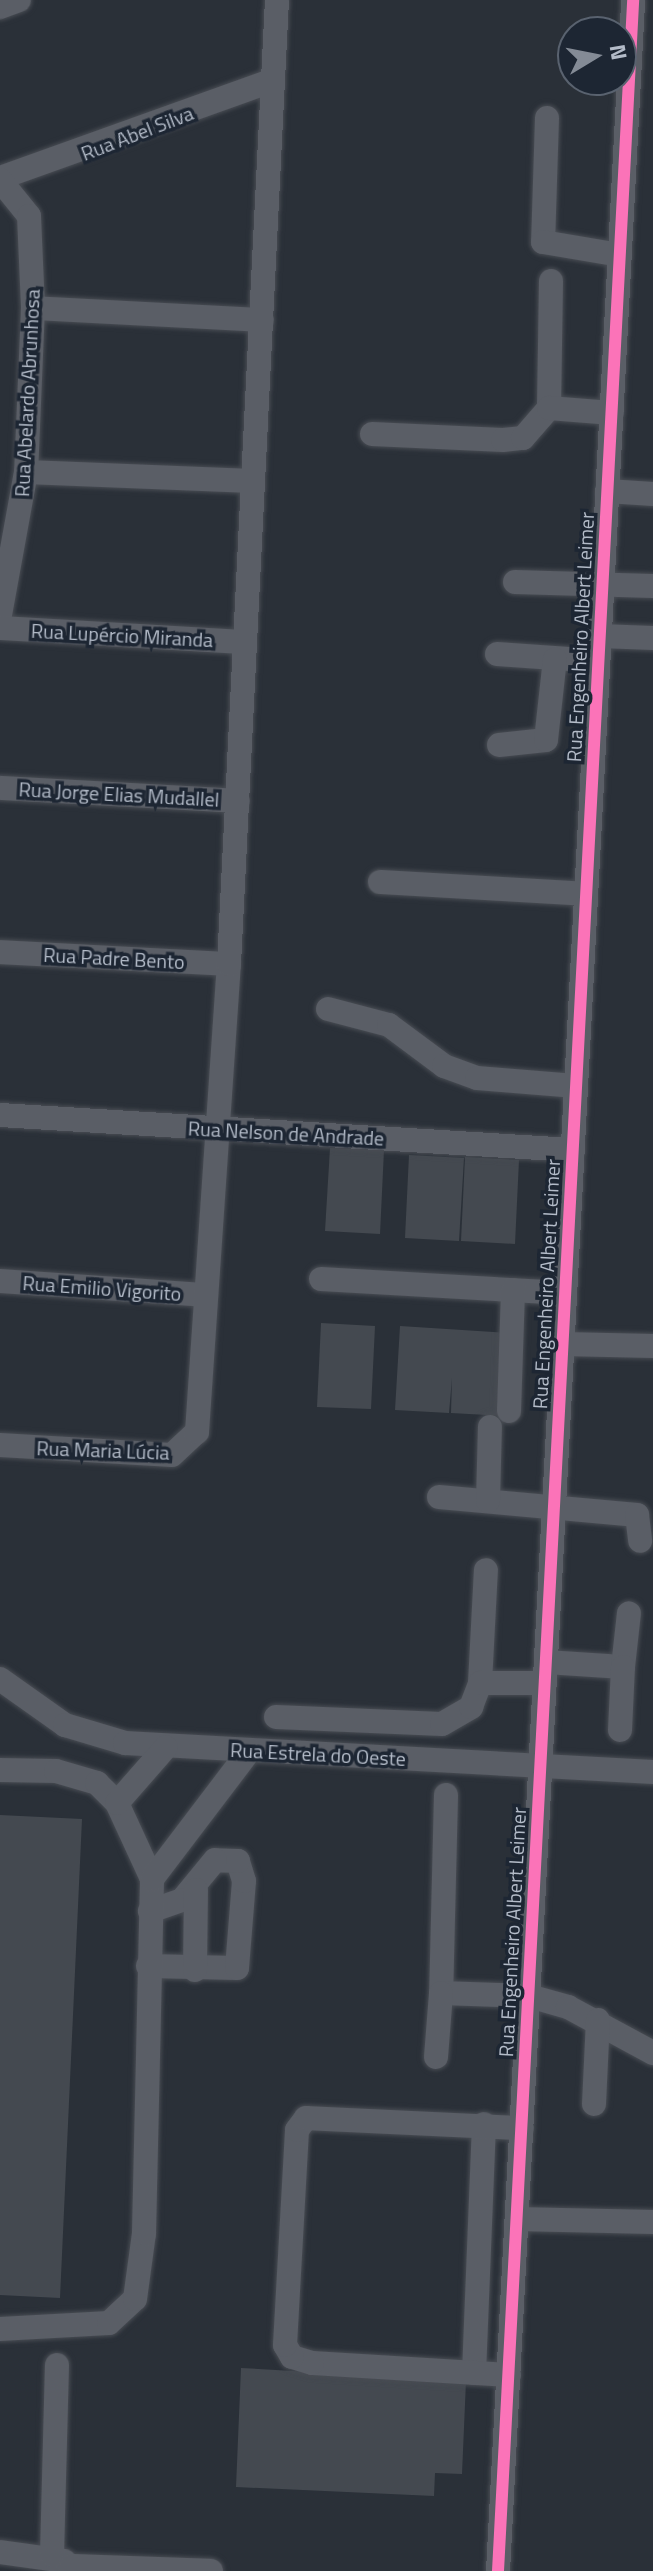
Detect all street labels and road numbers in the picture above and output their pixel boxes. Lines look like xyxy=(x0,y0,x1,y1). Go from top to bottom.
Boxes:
street label: Rua Abel Silva xyxy=(78,101,196,165)
street label: Rua Abelardo Abrunhosa xyxy=(10,289,44,497)
street label: Rua Engenheiro Albert Leimer xyxy=(561,511,599,763)
street label: Rua Lupércio Miranda xyxy=(30,618,214,652)
street label: Rua Jorge Elias Mudallel xyxy=(18,777,220,811)
street label: Rua Padre Bento xyxy=(43,942,185,974)
street label: Rua Nelson de Andrade xyxy=(187,1116,385,1150)
street label: Rua Engenheiro Albert Leimer xyxy=(527,1158,565,1410)
street label: Rua Emilio Vigorito xyxy=(22,1270,182,1306)
street label: Rua Maria Lúcia xyxy=(36,1436,170,1464)
street label: Rua Estrela do Oeste xyxy=(230,1737,406,1771)
street label: Rua Engenheiro Albert Leimer xyxy=(493,1806,531,2058)

